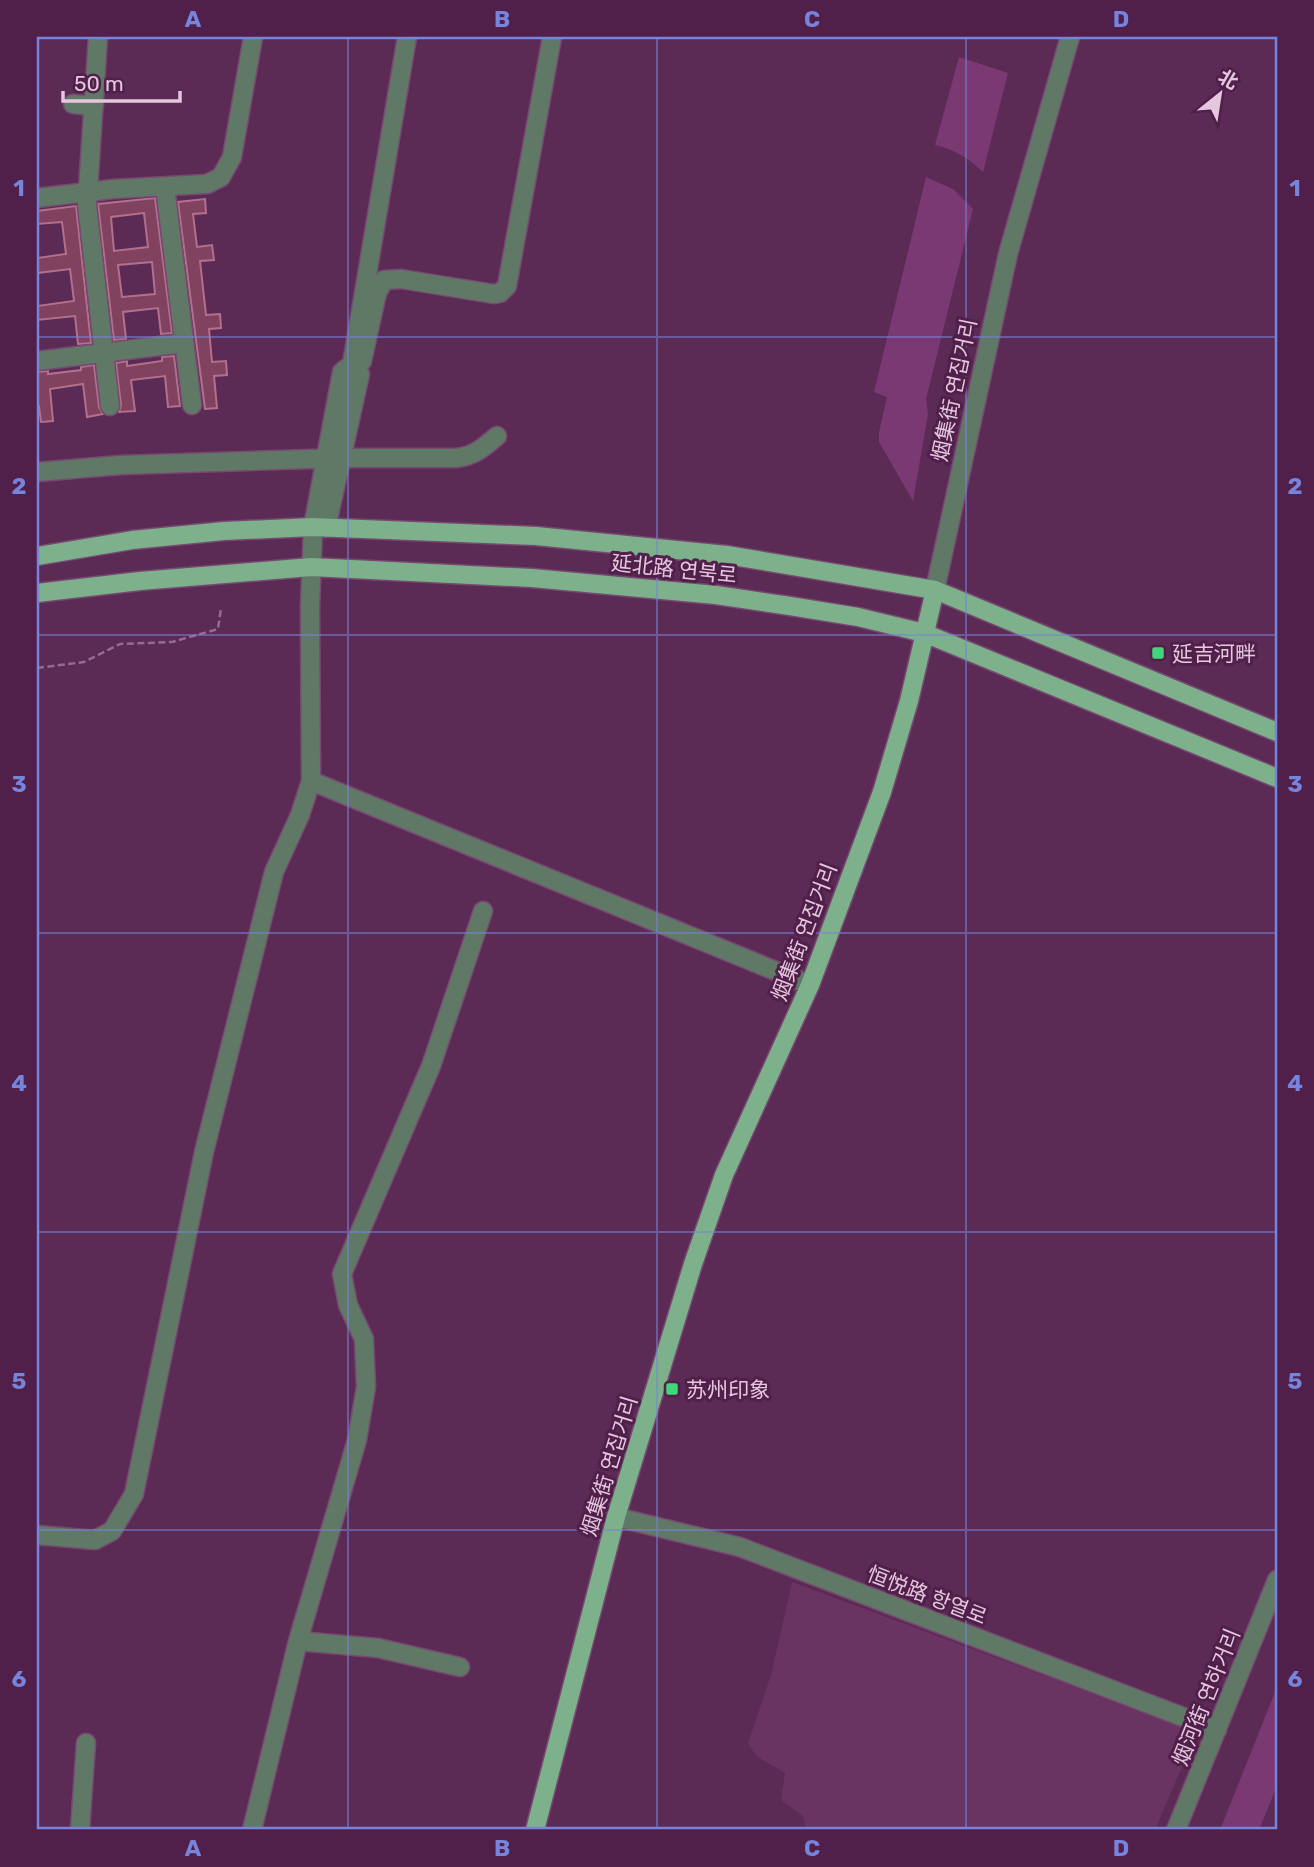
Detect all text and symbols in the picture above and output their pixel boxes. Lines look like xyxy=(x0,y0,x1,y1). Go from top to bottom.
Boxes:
text: A xyxy=(185,5,202,33)
text: B xyxy=(494,5,510,33)
text: C xyxy=(804,5,820,33)
text: D xyxy=(1113,5,1129,33)
scale bar xyxy=(63,60,180,104)
north arrow xyxy=(1184,60,1254,130)
text: 北 xyxy=(1214,65,1242,94)
text: 50 m xyxy=(74,71,124,96)
text: 1 xyxy=(13,174,25,202)
text: 1 xyxy=(1289,174,1301,202)
street label: 烟集街 연집거리 xyxy=(927,316,981,464)
text: 2 xyxy=(12,472,26,500)
text: 2 xyxy=(1288,472,1302,500)
street label: 延北路 연북로 xyxy=(610,550,738,588)
place label: 延吉河畔 xyxy=(1172,641,1256,666)
marker: 延吉河畔 xyxy=(1150,645,1166,661)
text: 3 xyxy=(11,770,27,798)
text: 3 xyxy=(1287,770,1303,798)
street label: 烟集街 연집거리 xyxy=(766,860,842,1004)
text: 4 xyxy=(11,1069,27,1097)
text: 4 xyxy=(1287,1069,1303,1097)
text: 5 xyxy=(12,1367,27,1395)
text: 5 xyxy=(1288,1367,1303,1395)
place label: 苏州印象 xyxy=(686,1377,770,1402)
marker: 苏州印象 xyxy=(664,1381,680,1397)
street label: 烟集街 연집거리 xyxy=(576,1393,642,1539)
street label: 恒悦路 항열로 xyxy=(864,1561,990,1629)
street label: 烟河街 연하거리 xyxy=(1167,1625,1245,1769)
text: 6 xyxy=(12,1665,27,1693)
text: 6 xyxy=(1288,1665,1303,1693)
text: A xyxy=(185,1834,202,1862)
text: B xyxy=(494,1834,510,1862)
text: C xyxy=(804,1834,820,1862)
text: D xyxy=(1113,1834,1129,1862)

